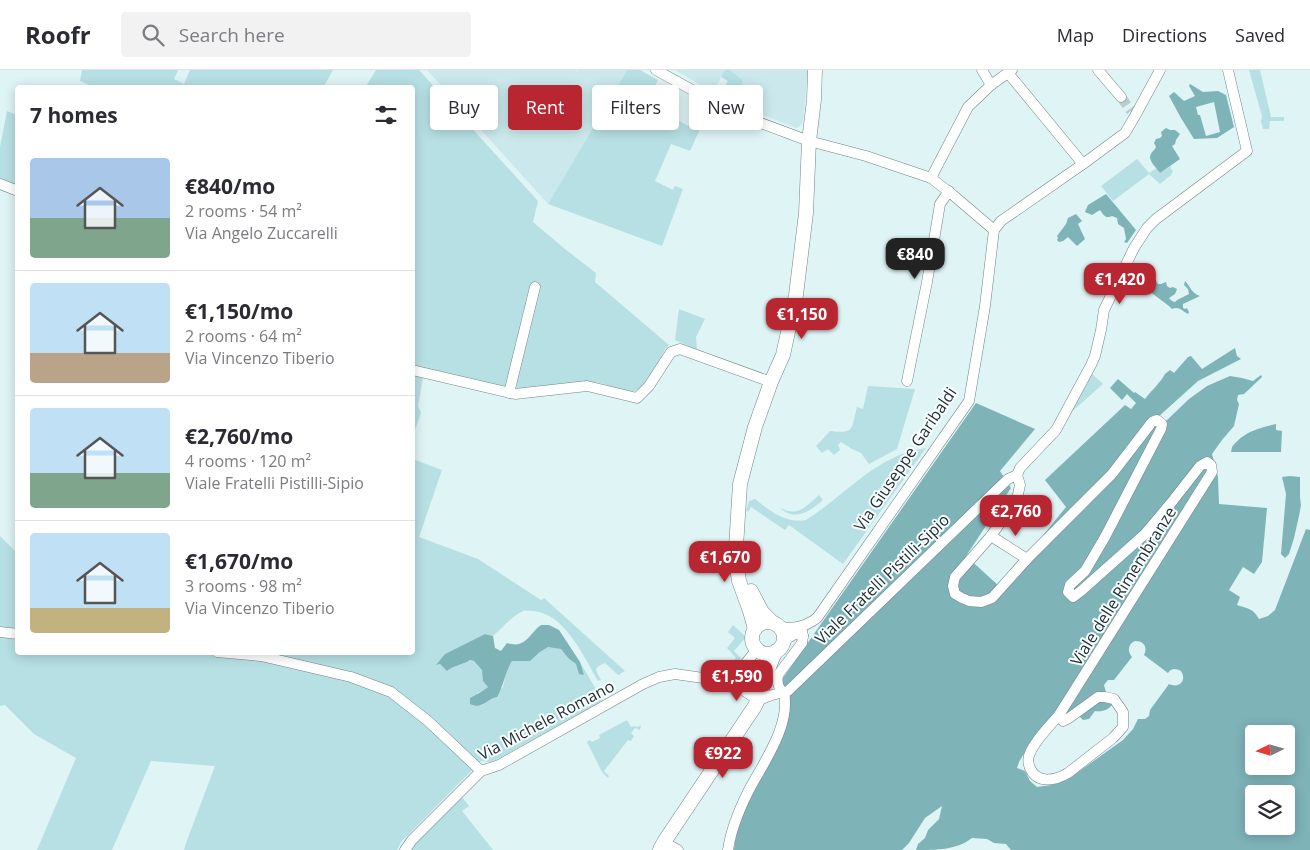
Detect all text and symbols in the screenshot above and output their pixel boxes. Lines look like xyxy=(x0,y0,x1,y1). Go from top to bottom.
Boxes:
search box xyxy=(121,12,471,57)
text: Roofr xyxy=(25,18,91,51)
icon: search xyxy=(139,21,167,49)
text: Search here xyxy=(179,22,285,48)
text: Map xyxy=(1057,23,1094,47)
text: Directions xyxy=(1122,23,1207,47)
text: Saved xyxy=(1235,23,1285,47)
chip: Buy xyxy=(430,85,498,130)
chip: Rent xyxy=(508,85,582,130)
chip: Filters xyxy=(592,85,679,130)
chip: New xyxy=(689,85,763,130)
text: 7 homes xyxy=(30,101,118,129)
icon: filters xyxy=(372,101,400,129)
text: €840/mo xyxy=(185,172,275,200)
icon: home xyxy=(70,178,130,238)
text: 2 rooms · 54 m² xyxy=(185,200,302,222)
text: Via Angelo Zuccarelli xyxy=(185,222,338,244)
pin: €840 xyxy=(885,238,945,280)
text: €840 xyxy=(897,243,933,265)
pin: €1,420 xyxy=(1079,262,1161,305)
text: €1,420 xyxy=(1095,268,1145,290)
text: €1,150/mo xyxy=(185,297,293,325)
pin: €1,150 xyxy=(761,298,843,340)
icon: home xyxy=(70,303,130,363)
text: €1,150 xyxy=(777,303,827,325)
text: 2 rooms · 64 m² xyxy=(185,325,302,347)
text: Via Vincenzo Tiberio xyxy=(185,347,335,369)
street label: Via Giuseppe Garibaldi xyxy=(849,383,961,535)
text: €2,760/mo xyxy=(185,422,293,450)
icon: home xyxy=(70,428,130,488)
text: 4 rooms · 120 m² xyxy=(185,450,311,472)
text: Viale Fratelli Pistilli-Sipio xyxy=(185,472,364,494)
pin: €2,760 xyxy=(975,494,1057,537)
text: €2,760 xyxy=(991,500,1041,522)
street label: Viale delle Rimembranze xyxy=(1065,502,1181,670)
street label: Viale Fratelli Pistilli-Sipio xyxy=(810,509,954,649)
pin: €1,670 xyxy=(684,540,766,583)
text: €1,670 xyxy=(700,546,750,568)
text: €1,670/mo xyxy=(185,547,293,575)
icon: home xyxy=(70,553,130,613)
text: 3 rooms · 98 m² xyxy=(185,575,302,597)
text: Via Vincenzo Tiberio xyxy=(185,597,335,619)
pin: €1,590 xyxy=(696,660,778,702)
text: €1,590 xyxy=(712,665,762,687)
street label: Via Michele Romano xyxy=(474,675,618,765)
north arrow xyxy=(1245,725,1295,775)
map controls xyxy=(1245,725,1295,835)
pin: €922 xyxy=(693,736,753,779)
text: €922 xyxy=(705,742,741,764)
button: layers xyxy=(1245,785,1295,835)

